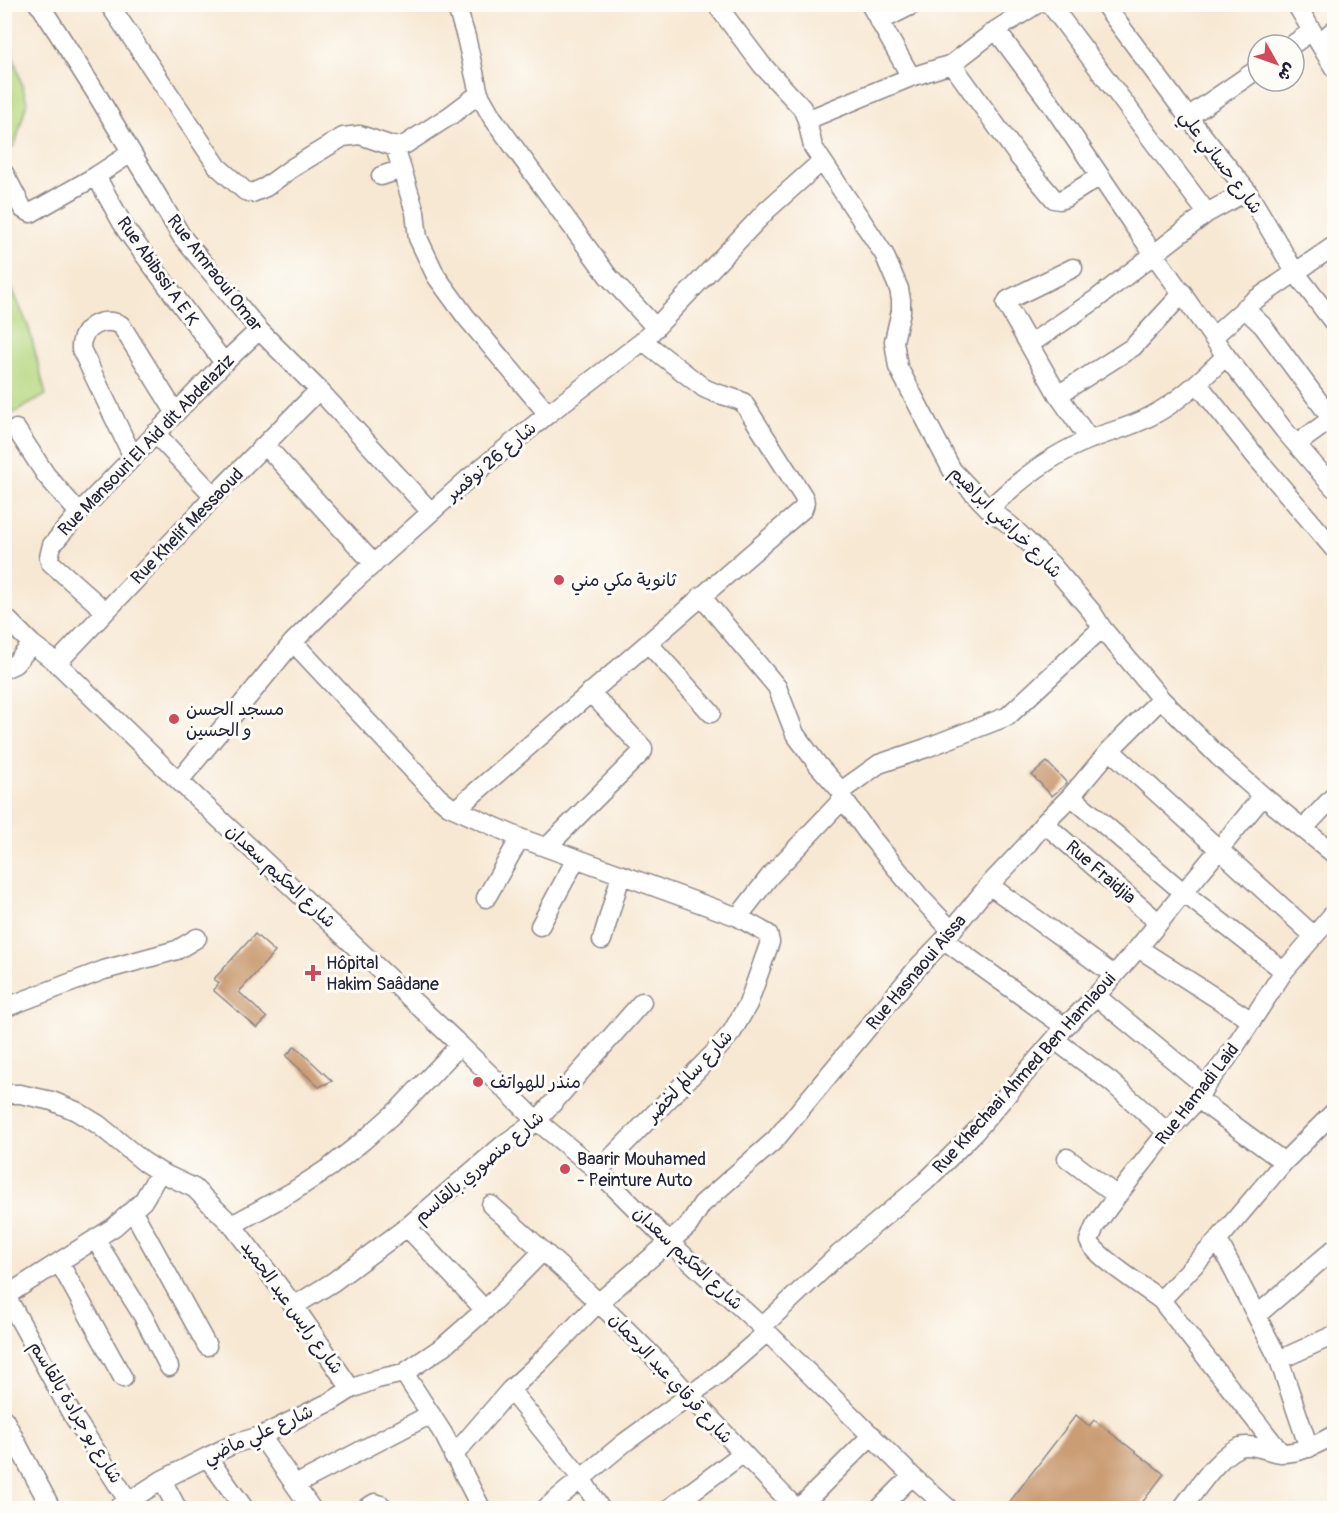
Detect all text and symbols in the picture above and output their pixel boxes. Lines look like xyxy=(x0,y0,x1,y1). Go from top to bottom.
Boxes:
north arrow xyxy=(1246,33,1306,93)
text: ش xyxy=(1273,59,1300,85)
street label: شارع حساني علي xyxy=(1171,106,1267,221)
street label: Rue Amraoui Omar xyxy=(162,210,268,337)
street label: Rue Abibssi A E K xyxy=(112,212,204,330)
street label: Rue Mansouri El Aid dit Abdelaziz xyxy=(53,349,240,541)
street label: شارع 26 نوفمبر xyxy=(440,417,541,507)
street label: شارع خراشي ابراهيم xyxy=(942,461,1067,586)
street label: Rue Khelif Messaoud xyxy=(126,463,249,589)
place label: ثانوية مكي مني xyxy=(571,569,677,596)
marker: ثانوية مكي مني xyxy=(552,573,566,587)
place label: مسجد الحسن و الحسين xyxy=(186,698,284,742)
marker: مسجد الحسن و الحسين xyxy=(167,712,181,726)
street label: شارع الحكيم سعدان xyxy=(219,820,340,935)
street label: Rue Fraidjia xyxy=(1061,836,1141,909)
street label: Rue Hasnaoui Aissa xyxy=(861,910,971,1035)
place label: Hôpital Hakim Saâdane xyxy=(326,952,439,996)
marker: Hôpital Hakim Saâdane xyxy=(304,964,322,982)
street label: Rue Khechaai Ahmed Ben Hamlaoui xyxy=(928,968,1121,1179)
street label: شارع سالم لخضر xyxy=(639,1025,739,1130)
street label: Rue Hamadi Laid xyxy=(1151,1039,1244,1150)
place label: منذر للهواتف xyxy=(490,1071,581,1094)
marker: منذر للهواتف xyxy=(471,1075,485,1089)
street label: شارع منصوري بالقاسم xyxy=(410,1106,550,1230)
place label: Baarir Mouhamed - Peinture Auto xyxy=(577,1148,706,1192)
marker: Baarir Mouhamed - Peinture Auto xyxy=(558,1162,572,1176)
street label: شارع الحكيم سعدان xyxy=(626,1202,747,1317)
street label: شارع رايس عبد الحميد xyxy=(235,1236,348,1379)
street label: شارع قرقاي عبد الرحمان xyxy=(603,1308,737,1449)
street label: شارع بو جرادة بالقاسم xyxy=(22,1337,127,1489)
street label: شارع علي ماضي xyxy=(200,1400,318,1473)

